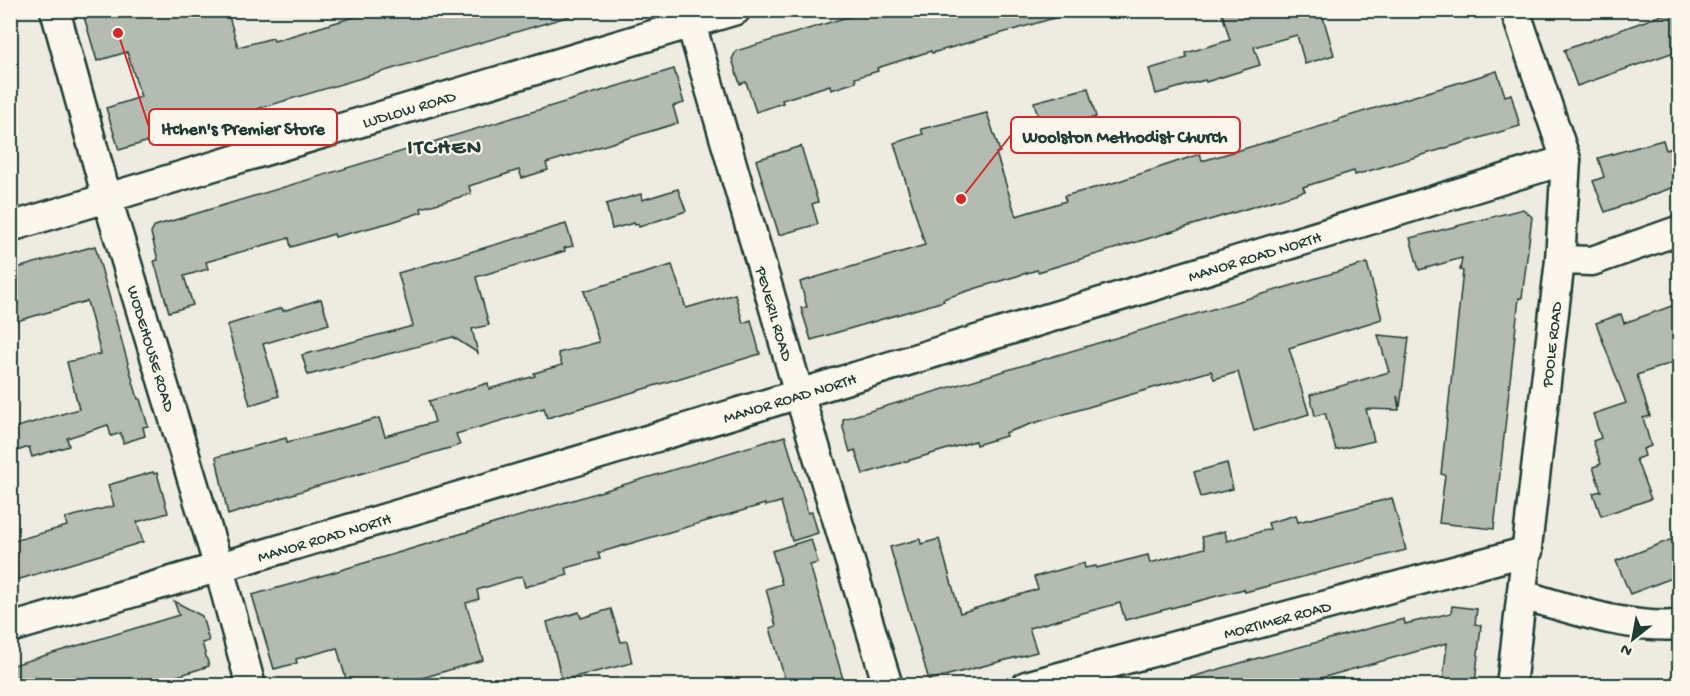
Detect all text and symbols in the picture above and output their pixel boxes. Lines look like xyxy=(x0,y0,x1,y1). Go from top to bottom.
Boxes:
street label: LUDLOW ROAD xyxy=(361,88,459,134)
callout: Itchen's Premier Store xyxy=(149,109,337,145)
callout: Woolston Methodist Church xyxy=(1011,117,1240,153)
text: Itchen's Premier Store xyxy=(161,120,326,141)
text: Woolston Methodist Church xyxy=(1022,128,1228,149)
district label: ITCHEN xyxy=(407,136,483,162)
street label: MANOR ROAD NORTH xyxy=(1186,229,1325,288)
street label: PEVERIL ROAD xyxy=(749,264,795,364)
street label: WODEHOUSE ROAD xyxy=(121,284,177,415)
street label: POOLE ROAD xyxy=(1539,300,1568,389)
street label: MANOR ROAD NORTH xyxy=(722,371,860,429)
street label: MANOR ROAD NORTH xyxy=(256,511,395,568)
street label: MORTIMER ROAD xyxy=(1222,598,1334,645)
north arrow xyxy=(1603,609,1663,669)
text: N xyxy=(1617,638,1636,660)

